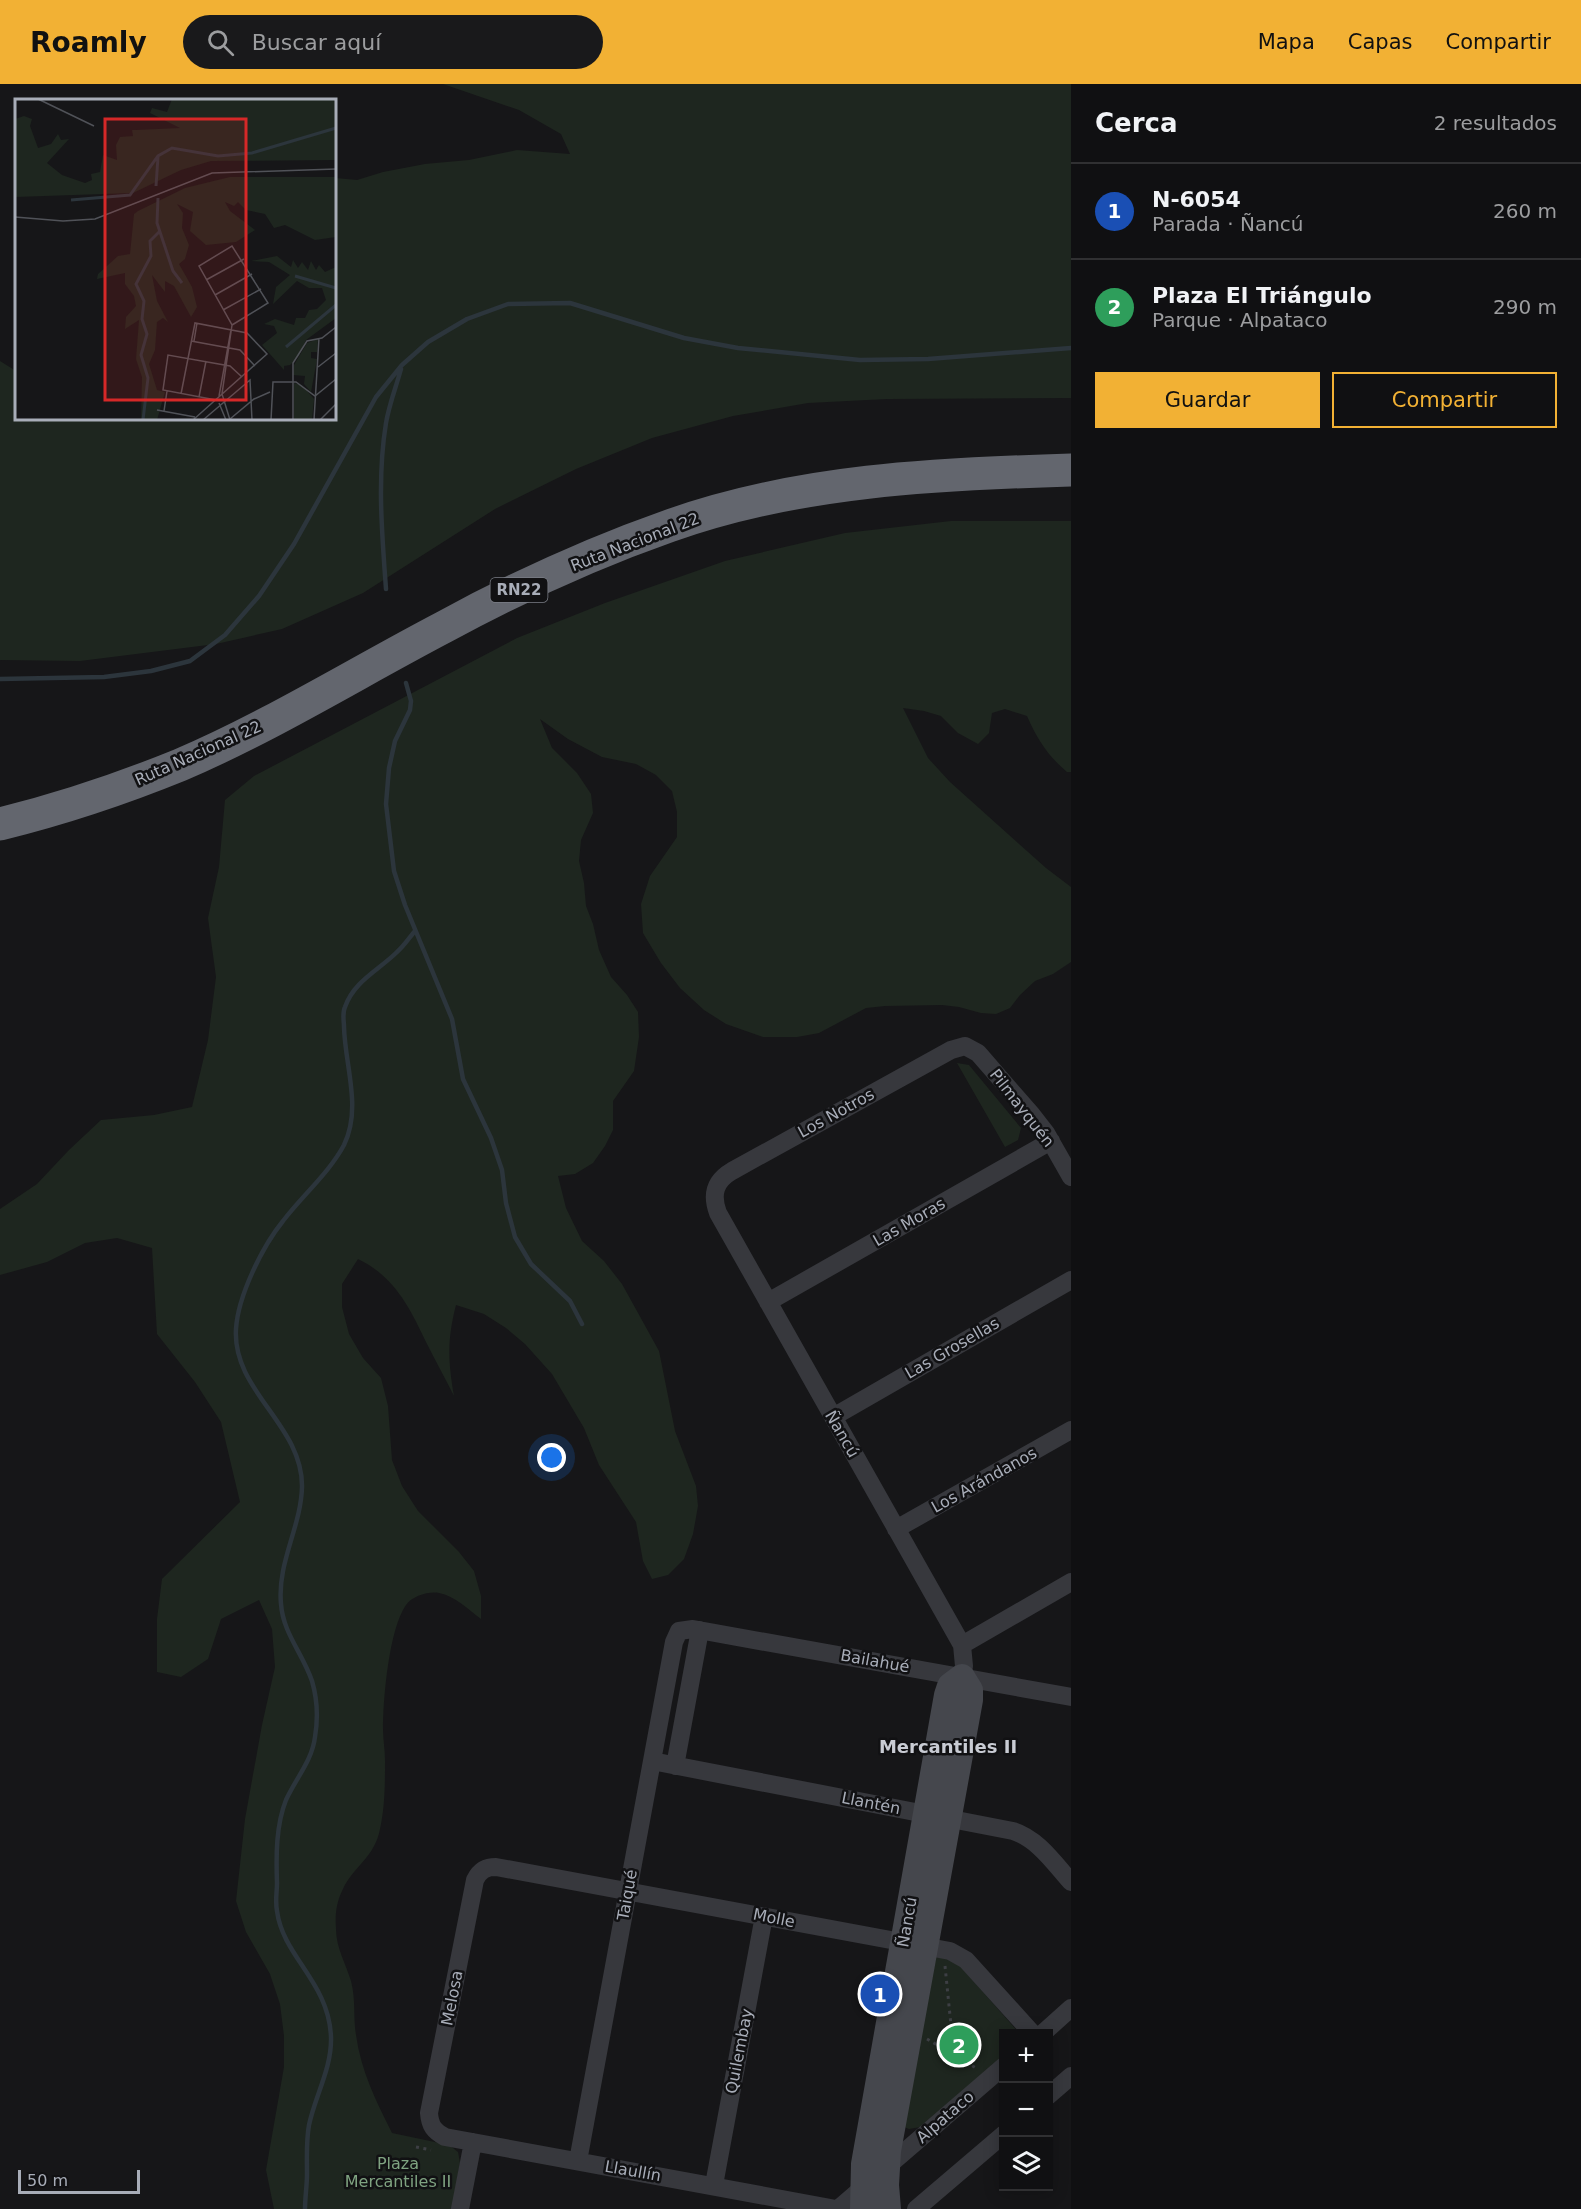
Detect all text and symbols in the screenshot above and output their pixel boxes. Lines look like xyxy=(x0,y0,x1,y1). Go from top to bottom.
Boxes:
search box xyxy=(183,15,603,69)
text: Roamly xyxy=(30,26,147,59)
icon: search xyxy=(204,26,237,59)
text: Buscar aquí xyxy=(252,30,381,55)
text: Mapa xyxy=(1258,30,1315,54)
text: Capas xyxy=(1348,30,1412,54)
text: Compartir xyxy=(1445,30,1551,54)
inset map xyxy=(15,99,336,420)
text: Cerca xyxy=(1095,108,1178,138)
text: 2 resultados xyxy=(1434,111,1557,135)
text: N-6054 xyxy=(1152,187,1241,212)
text: 1 xyxy=(1108,199,1121,223)
text: 260 m xyxy=(1493,199,1557,223)
text: Parada · Ñancú xyxy=(1152,212,1303,236)
text: Plaza El Triángulo xyxy=(1152,283,1372,308)
text: 2 xyxy=(1108,295,1121,319)
text: 290 m xyxy=(1493,295,1557,319)
text: Parque · Alpataco xyxy=(1152,308,1328,332)
button: Guardar xyxy=(1095,372,1320,428)
button: Compartir xyxy=(1332,372,1557,428)
street label: Ruta Nacional 22 xyxy=(568,509,702,575)
road number: RN22 xyxy=(490,578,548,602)
street label: Ruta Nacional 22 xyxy=(132,717,264,789)
street label: Pilmayquén xyxy=(986,1065,1058,1151)
street label: Los Notros xyxy=(795,1084,877,1142)
street label: Las Moras xyxy=(869,1194,949,1250)
street label: Las Grosellas xyxy=(901,1313,1003,1383)
street label: Ñancú xyxy=(821,1407,863,1461)
your location xyxy=(537,1443,566,1472)
street label: Los Arándanos xyxy=(928,1443,1040,1517)
street label: Bailahué xyxy=(839,1646,911,1676)
district label: Mercantiles II xyxy=(879,1736,1017,1757)
street label: Llantén xyxy=(840,1788,902,1818)
street label: Taiqué xyxy=(613,1868,641,1923)
street label: Ñancú xyxy=(893,1895,921,1949)
street label: Molle xyxy=(751,1905,797,1931)
street label: Melosa xyxy=(437,1969,467,2027)
pin: 1 xyxy=(860,1972,900,2016)
street label: Quilembay xyxy=(721,2007,757,2095)
pin: 2 xyxy=(940,2022,978,2068)
map controls xyxy=(999,2029,1053,2191)
button: + xyxy=(999,2029,1053,2083)
button: − xyxy=(999,2083,1053,2137)
street label: Alpataco xyxy=(912,2087,978,2147)
button: layers xyxy=(999,2137,1053,2191)
park label: Plaza Mercantiles II xyxy=(345,2154,451,2191)
street label: Llaullín xyxy=(603,2157,663,2185)
scale bar xyxy=(18,2167,140,2194)
text: 50 m xyxy=(27,2171,68,2190)

